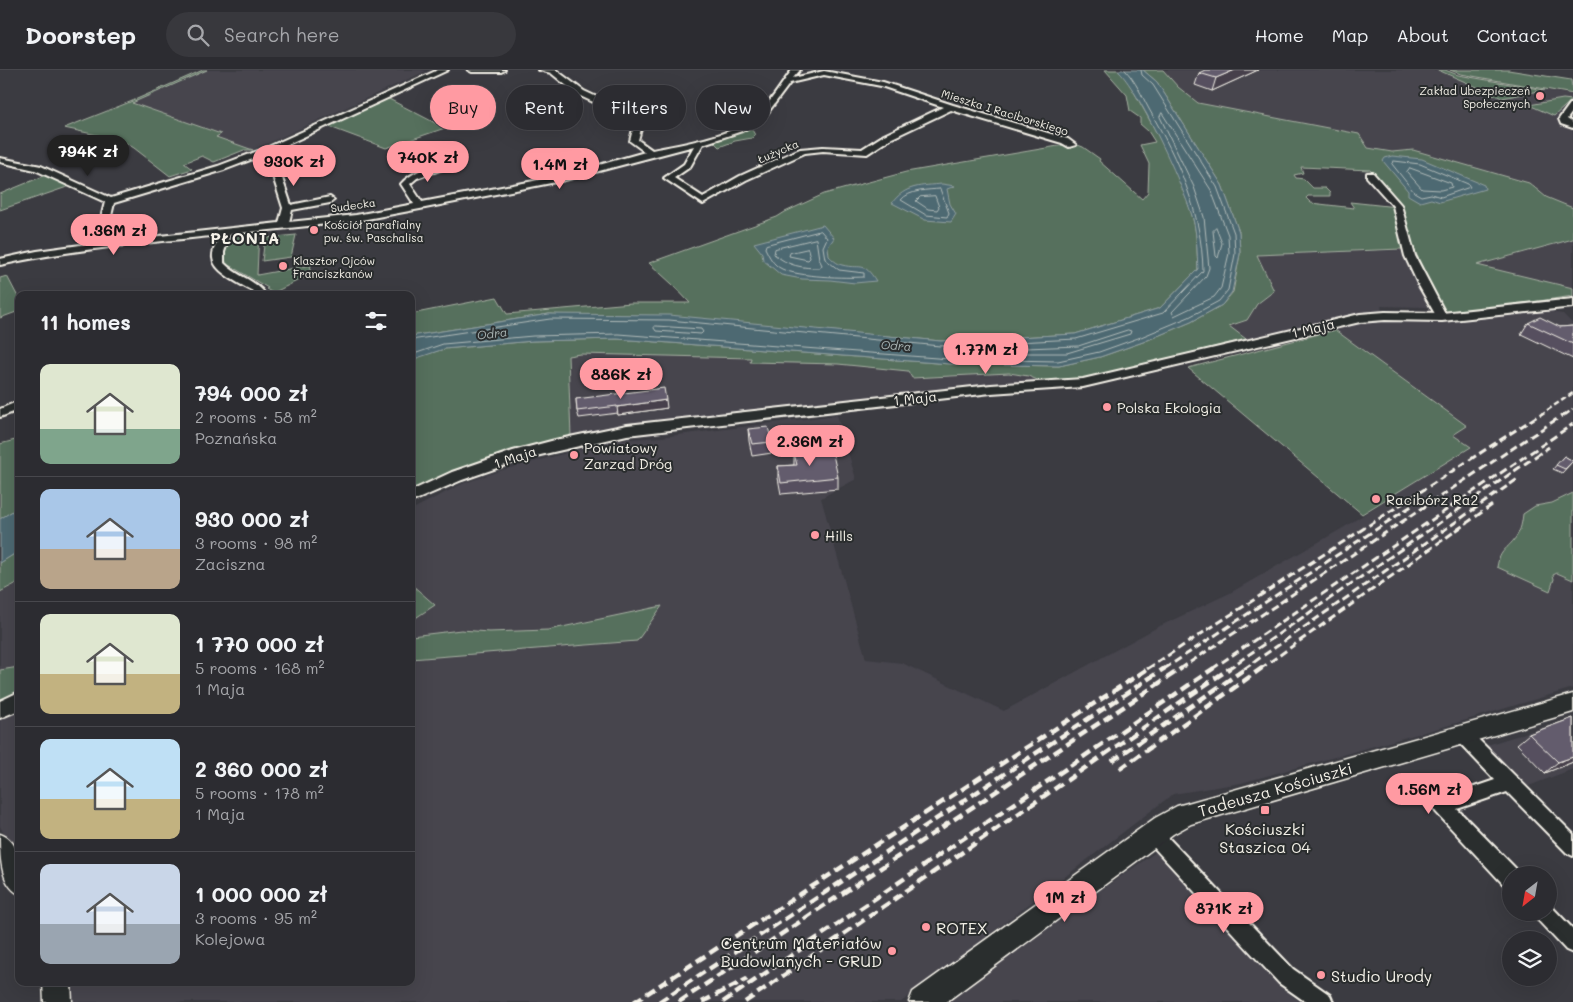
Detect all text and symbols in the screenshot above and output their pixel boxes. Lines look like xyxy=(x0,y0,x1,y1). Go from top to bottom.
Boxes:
search box xyxy=(166,12,516,57)
text: Doorstep xyxy=(25,19,136,50)
icon: search xyxy=(184,21,212,49)
text: Search here xyxy=(224,22,340,47)
text: Home xyxy=(1255,23,1304,47)
text: Map xyxy=(1332,23,1368,47)
text: About xyxy=(1396,23,1449,47)
text: Contact xyxy=(1477,23,1548,47)
place label: Zakład Ubezpieczeń Społecznych xyxy=(1419,83,1530,111)
chip: Buy xyxy=(430,85,496,130)
chip: Rent xyxy=(506,85,583,130)
chip: Filters xyxy=(593,85,686,130)
chip: New xyxy=(696,85,770,130)
street label: Mieszka I Raciborskiego xyxy=(940,86,1071,139)
marker: Zakład Ubezpieczeń Społecznych xyxy=(1534,90,1546,102)
pin: 794K zł xyxy=(42,134,134,177)
street label: Łużycka xyxy=(755,136,801,166)
text: 794K zł xyxy=(58,140,118,161)
pin: 740K zł xyxy=(382,140,474,183)
pin: 930K zł xyxy=(248,144,340,187)
text: 740K zł xyxy=(398,146,458,167)
pin: 1.4M zł xyxy=(514,148,606,190)
text: 930K zł xyxy=(264,150,324,171)
text: 1.4M zł xyxy=(532,153,588,174)
street label: Sudecka xyxy=(330,194,377,216)
pin: 1.36M zł xyxy=(62,214,166,256)
place label: Kościół parafialny pw. św. Paschalisa xyxy=(324,217,424,245)
text: 1.36M zł xyxy=(82,219,146,240)
marker: Kościół parafialny pw. św. Paschalisa xyxy=(308,224,320,236)
district label: PŁONIA xyxy=(210,227,280,248)
place label: Klasztor Ojców Franciszkanów xyxy=(293,253,375,281)
marker: Klasztor Ojców Franciszkanów xyxy=(277,260,289,272)
icon: filters xyxy=(362,307,390,335)
text: 11 homes xyxy=(40,308,131,335)
street label: 1 Maja xyxy=(1289,314,1337,342)
water label: Odra xyxy=(476,323,508,343)
pin: 1.77M zł xyxy=(934,332,1038,375)
water label: Odra xyxy=(880,336,912,354)
text: 1.77M zł xyxy=(954,338,1018,359)
pin: 886K zł xyxy=(575,358,667,400)
text: 886K zł xyxy=(591,363,651,384)
text: 794 000 zł xyxy=(195,379,308,406)
icon: home xyxy=(80,384,140,444)
street label: 1 Maja xyxy=(892,386,938,410)
place label: Polska Ekologia xyxy=(1117,398,1222,417)
marker: Polska Ekologia xyxy=(1101,401,1113,413)
text: 2 rooms · 58 m² xyxy=(195,406,317,427)
pin: 2.36M zł xyxy=(758,424,862,467)
text: Poznańska xyxy=(195,427,277,448)
text: 2.36M zł xyxy=(777,430,843,451)
place label: Powiatowy Zarząd Dróg xyxy=(584,438,672,473)
street label: 1 Maja xyxy=(491,441,539,473)
marker: Powiatowy Zarząd Dróg xyxy=(568,449,580,461)
place label: Racibórz Ra2 xyxy=(1386,490,1478,509)
marker: Racibórz Ra2 xyxy=(1370,493,1382,505)
text: 930 000 zł xyxy=(195,505,309,532)
icon: home xyxy=(80,509,140,569)
place label: Hills xyxy=(825,526,853,545)
marker: Hills xyxy=(809,529,821,541)
text: 3 rooms · 98 m² xyxy=(195,532,317,553)
text: Zaciszna xyxy=(195,553,266,574)
text: 1 770 000 zł xyxy=(195,630,324,657)
icon: home xyxy=(80,634,140,694)
text: 5 rooms · 168 m² xyxy=(195,657,325,678)
text: 1 Maja xyxy=(195,678,245,699)
text: 2 360 000 zł xyxy=(195,755,328,782)
street label: Tadeusza Kościuszki xyxy=(1195,757,1355,821)
icon: home xyxy=(80,759,140,819)
pin: 1.56M zł xyxy=(1377,772,1481,815)
text: 1.56M zł xyxy=(1397,778,1461,799)
text: 5 rooms · 178 m² xyxy=(195,782,324,803)
text: 1 Maja xyxy=(195,803,245,824)
marker: Kościuszki Staszica 04 xyxy=(1259,804,1271,816)
place label: Kościuszki Staszica 04 xyxy=(1219,818,1311,857)
north arrow xyxy=(1502,866,1558,921)
map controls xyxy=(1502,866,1557,986)
text: 1 000 000 zł xyxy=(195,880,327,907)
pin: 1M zł xyxy=(1030,880,1100,923)
icon: home xyxy=(80,884,140,944)
text: 1M zł xyxy=(1045,886,1085,907)
pin: 871K zł xyxy=(1178,892,1270,934)
text: 871K zł xyxy=(1196,897,1253,918)
text: 3 rooms · 95 m² xyxy=(195,907,317,928)
place label: ROTEX xyxy=(936,917,988,938)
marker: ROTEX xyxy=(920,921,932,933)
text: Kolejowa xyxy=(195,928,265,949)
button: layers xyxy=(1502,931,1557,986)
place label: Centrum Materiałów Budowlanych - GRUD xyxy=(721,932,882,971)
marker: Centrum Materiałów Budowlanych - GRUD xyxy=(886,945,898,957)
place label: Studio Urody xyxy=(1331,965,1432,986)
marker: Studio Urody xyxy=(1315,969,1327,981)

